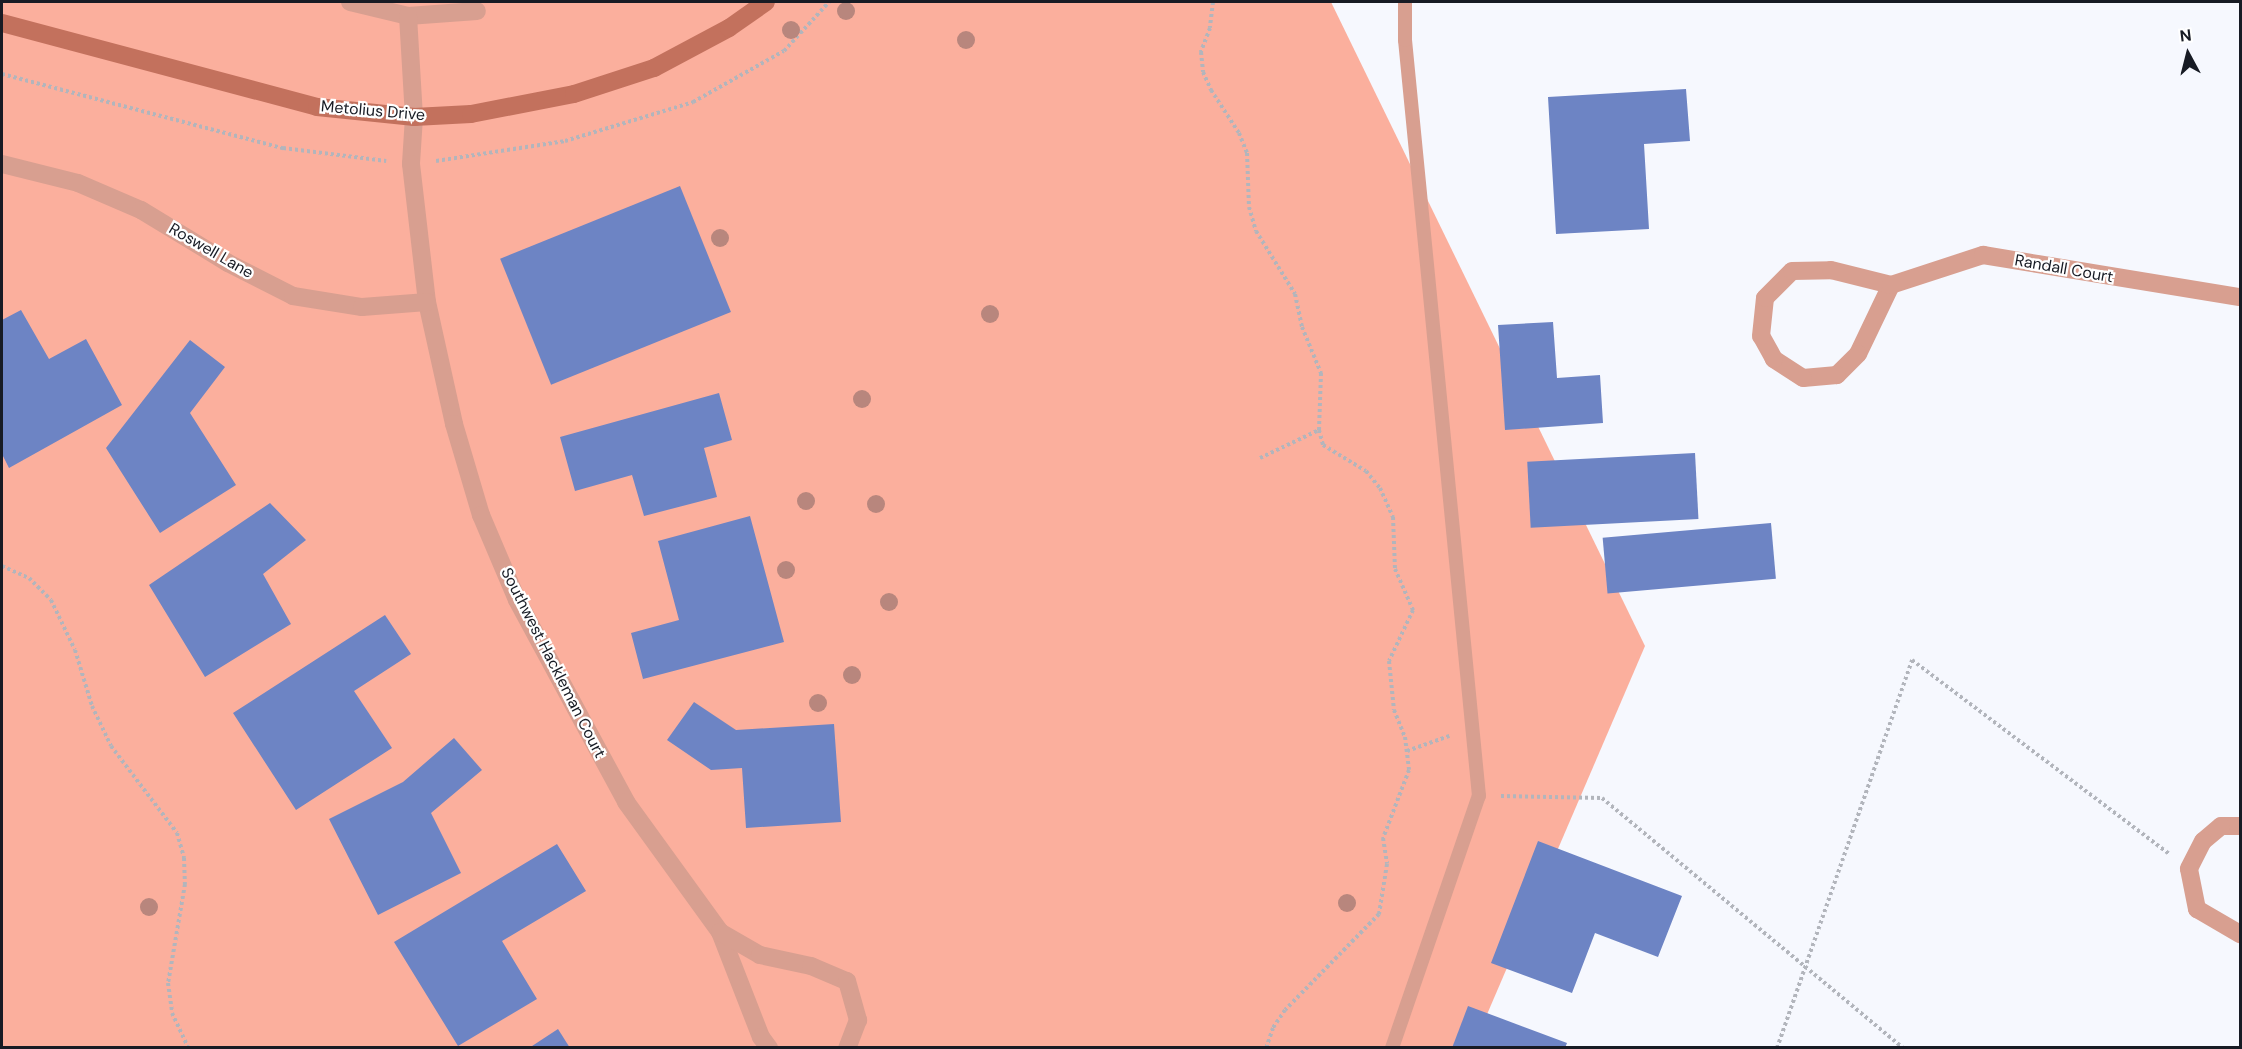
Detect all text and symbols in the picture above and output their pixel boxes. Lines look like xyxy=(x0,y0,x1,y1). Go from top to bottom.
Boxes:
north arrow xyxy=(2158,24,2218,84)
text: N xyxy=(2179,25,2193,47)
street label: Metolius Drive xyxy=(320,97,426,125)
street label: Roswell Lane xyxy=(165,219,257,283)
street label: Randall Court xyxy=(2013,251,2115,287)
street label: Southwest Hackleman Court xyxy=(497,565,609,761)

